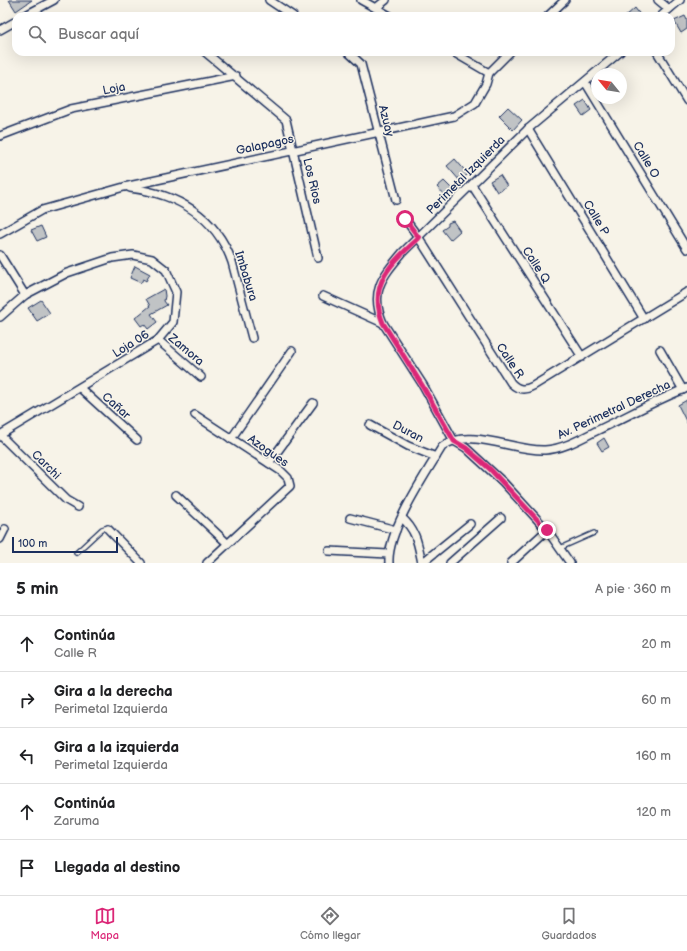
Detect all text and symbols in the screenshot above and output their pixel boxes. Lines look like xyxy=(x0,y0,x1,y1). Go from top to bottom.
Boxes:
search box xyxy=(12,12,675,56)
icon: search xyxy=(26,23,48,45)
text: Buscar aquí xyxy=(58,25,139,44)
north arrow xyxy=(591,68,627,104)
street label: Loja xyxy=(101,79,127,99)
street label: Azuay xyxy=(375,104,397,139)
street label: Galapagos xyxy=(235,132,295,158)
street label: Perimetal Izquierda xyxy=(424,132,509,217)
street label: Calle O xyxy=(629,139,663,181)
street label: Los Rios xyxy=(299,157,325,205)
street label: Calle P xyxy=(580,198,613,239)
route start xyxy=(396,210,414,228)
street label: Calle Q xyxy=(519,244,554,287)
street label: Imbabura xyxy=(231,249,261,303)
street label: Loja 06 xyxy=(110,327,152,361)
street label: Zamora xyxy=(164,330,207,369)
street label: Calle R xyxy=(493,340,528,382)
street label: Av. Perimetral Derecha xyxy=(555,377,673,443)
street label: Cañar xyxy=(99,389,134,423)
street label: Duran xyxy=(390,418,426,446)
street label: Azogues xyxy=(245,432,291,470)
street label: Carchi xyxy=(28,447,64,483)
route end xyxy=(538,521,556,539)
scale bar xyxy=(12,535,118,554)
text: 100 m xyxy=(18,537,47,550)
text: 5 min xyxy=(16,579,59,599)
text: A pie · 360 m xyxy=(595,581,671,597)
text: Continúa xyxy=(54,626,115,645)
icon: ahead xyxy=(16,633,38,655)
text: 20 m xyxy=(641,636,671,652)
text: Calle R xyxy=(54,645,97,661)
text: Gira a la derecha xyxy=(54,682,173,701)
icon: right xyxy=(16,689,38,711)
text: 60 m xyxy=(641,692,671,708)
text: Perimetal Izquierda xyxy=(54,701,168,717)
text: Gira a la izquierda xyxy=(54,738,179,757)
icon: left xyxy=(16,745,38,767)
text: 160 m xyxy=(636,748,671,764)
text: Perimetal Izquierda xyxy=(54,757,168,773)
text: Continúa xyxy=(54,794,115,813)
icon: ahead xyxy=(16,801,38,823)
text: 120 m xyxy=(636,804,671,820)
text: Zaruma xyxy=(54,813,99,829)
icon: arrive xyxy=(16,857,38,879)
text: Llegada al destino xyxy=(54,858,180,877)
tab: Mapa xyxy=(91,905,119,942)
tab: Cómo llegar xyxy=(300,905,360,942)
tab: Guardados xyxy=(542,905,596,942)

